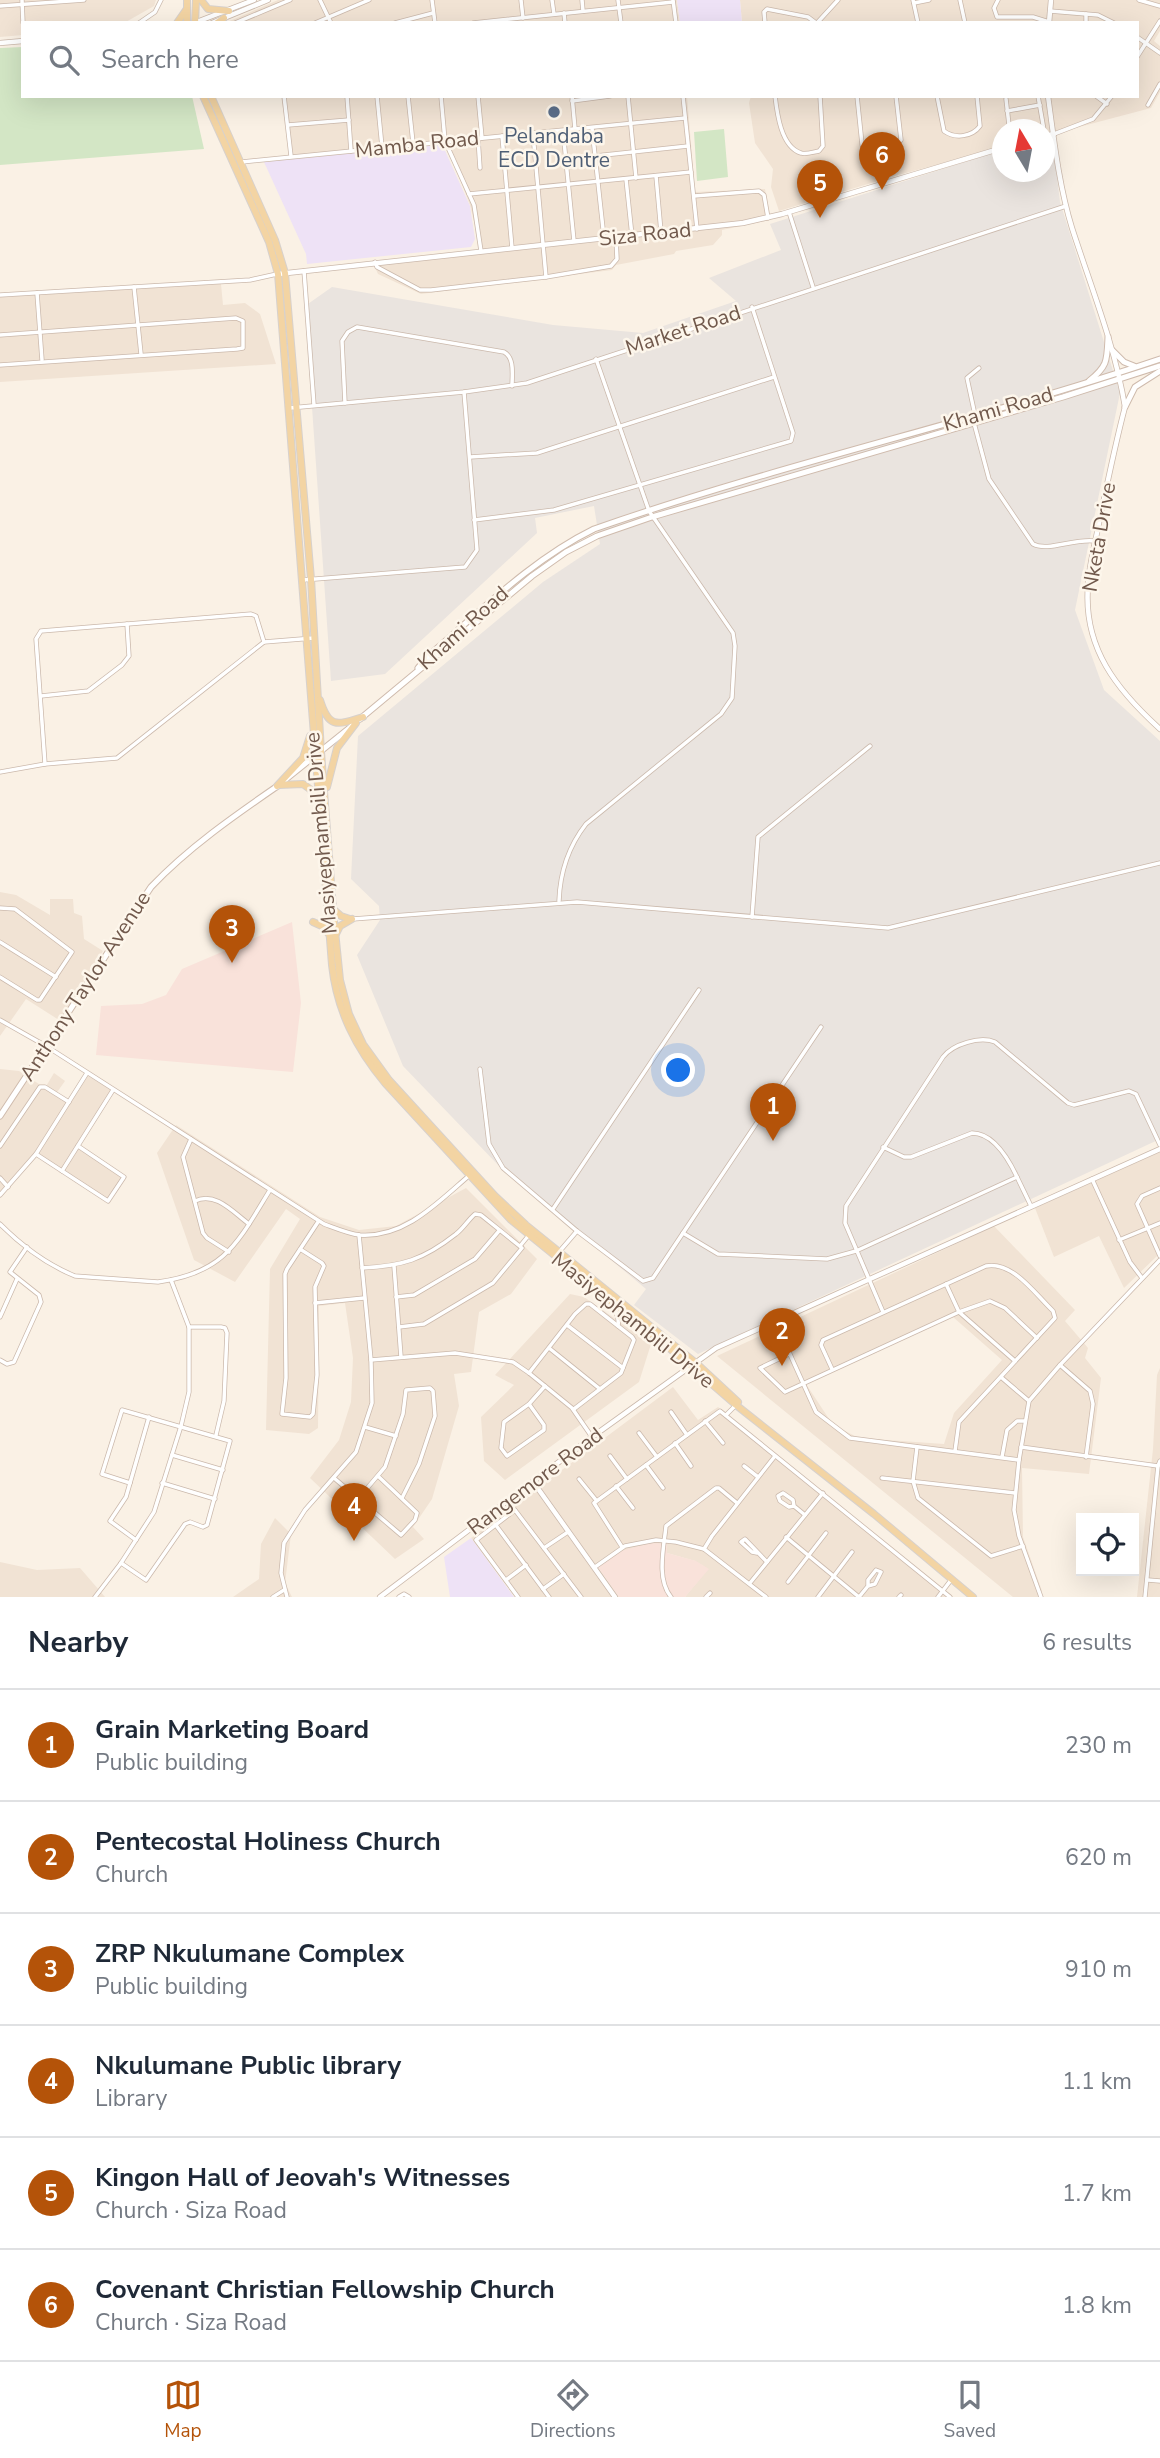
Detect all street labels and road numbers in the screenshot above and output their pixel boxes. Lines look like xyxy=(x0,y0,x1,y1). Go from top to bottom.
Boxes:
street label: Mamba Road xyxy=(354,124,480,164)
street label: Siza Road xyxy=(597,215,693,253)
street label: Market Road xyxy=(622,298,744,362)
street label: Khami Road xyxy=(940,380,1056,438)
street label: Nketa Drive xyxy=(1076,480,1122,594)
street label: Khami Road xyxy=(412,580,514,676)
street label: Masiyephambili Drive xyxy=(298,731,344,935)
street label: Anthony Taylor Avenue xyxy=(13,886,157,1086)
street label: Masiyephambili Drive xyxy=(545,1245,721,1395)
street label: Rangemore Road xyxy=(461,1421,609,1541)

